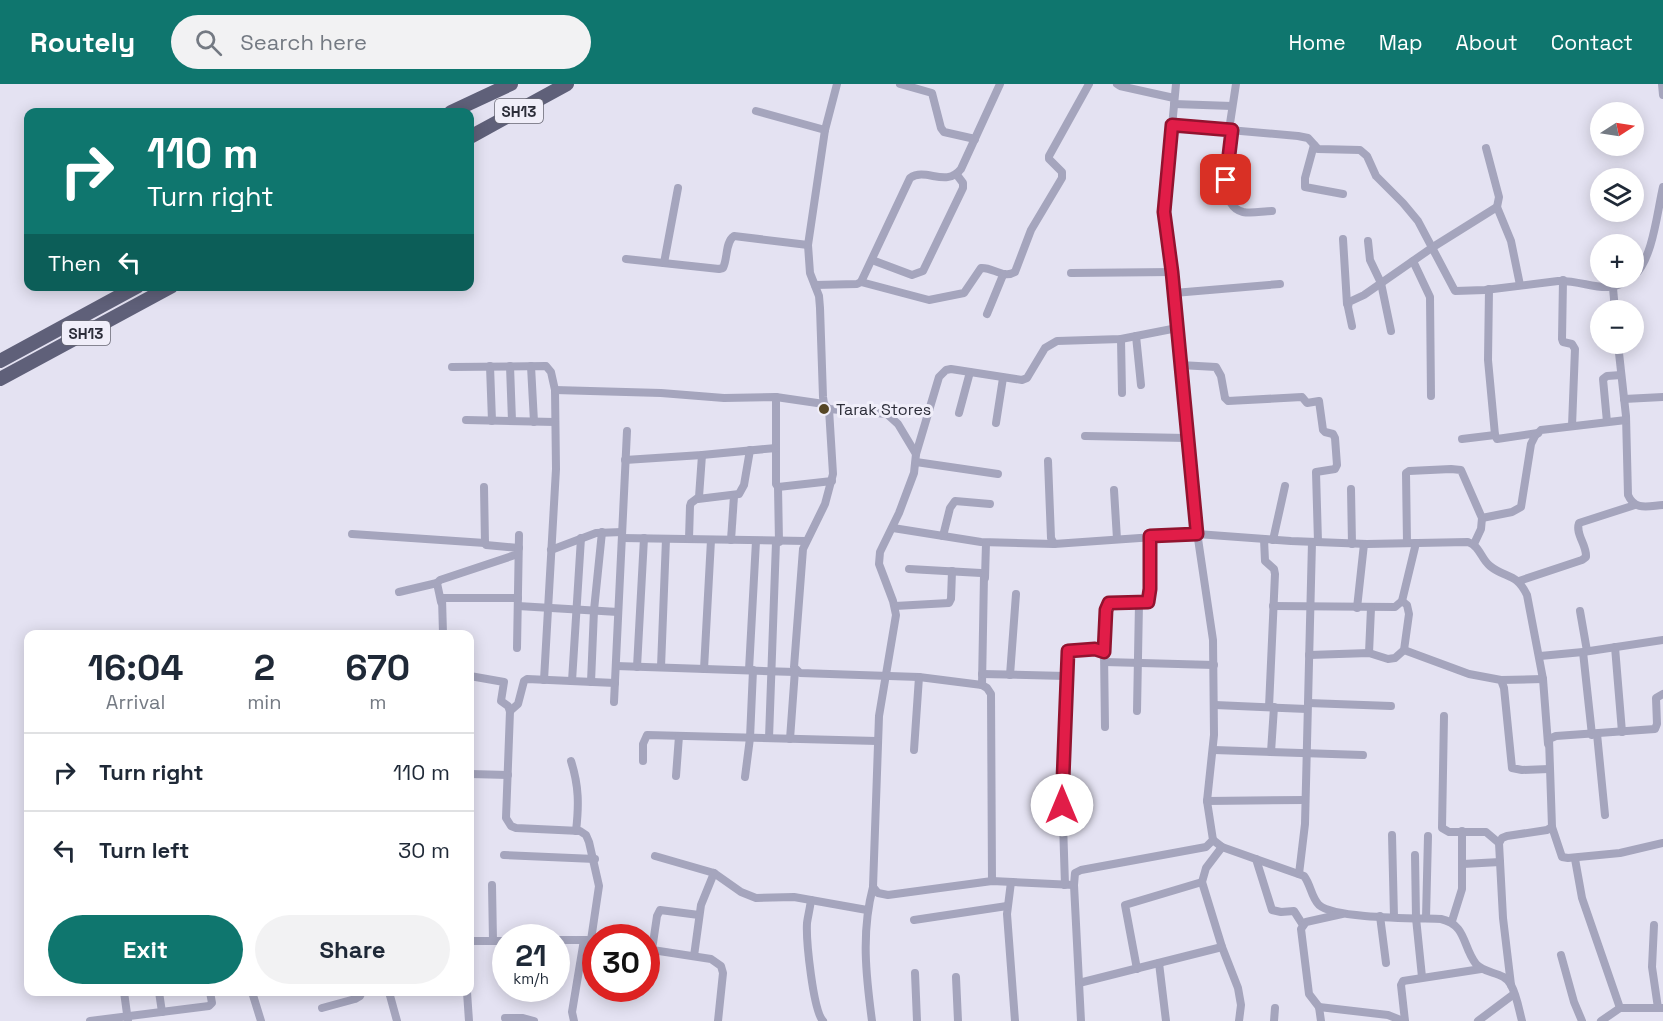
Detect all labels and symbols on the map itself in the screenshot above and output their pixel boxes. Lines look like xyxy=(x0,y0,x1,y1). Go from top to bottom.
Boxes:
road number: SH13 xyxy=(495,99,543,123)
north arrow xyxy=(1590,102,1644,156)
pin xyxy=(1200,154,1251,205)
road number: SH13 xyxy=(62,321,110,345)
place label: Tarak Stores xyxy=(836,399,931,420)
marker: Tarak Stores xyxy=(817,402,831,416)
position arrow xyxy=(1030,773,1094,837)
speed limit sign: 30 xyxy=(582,924,660,1002)

